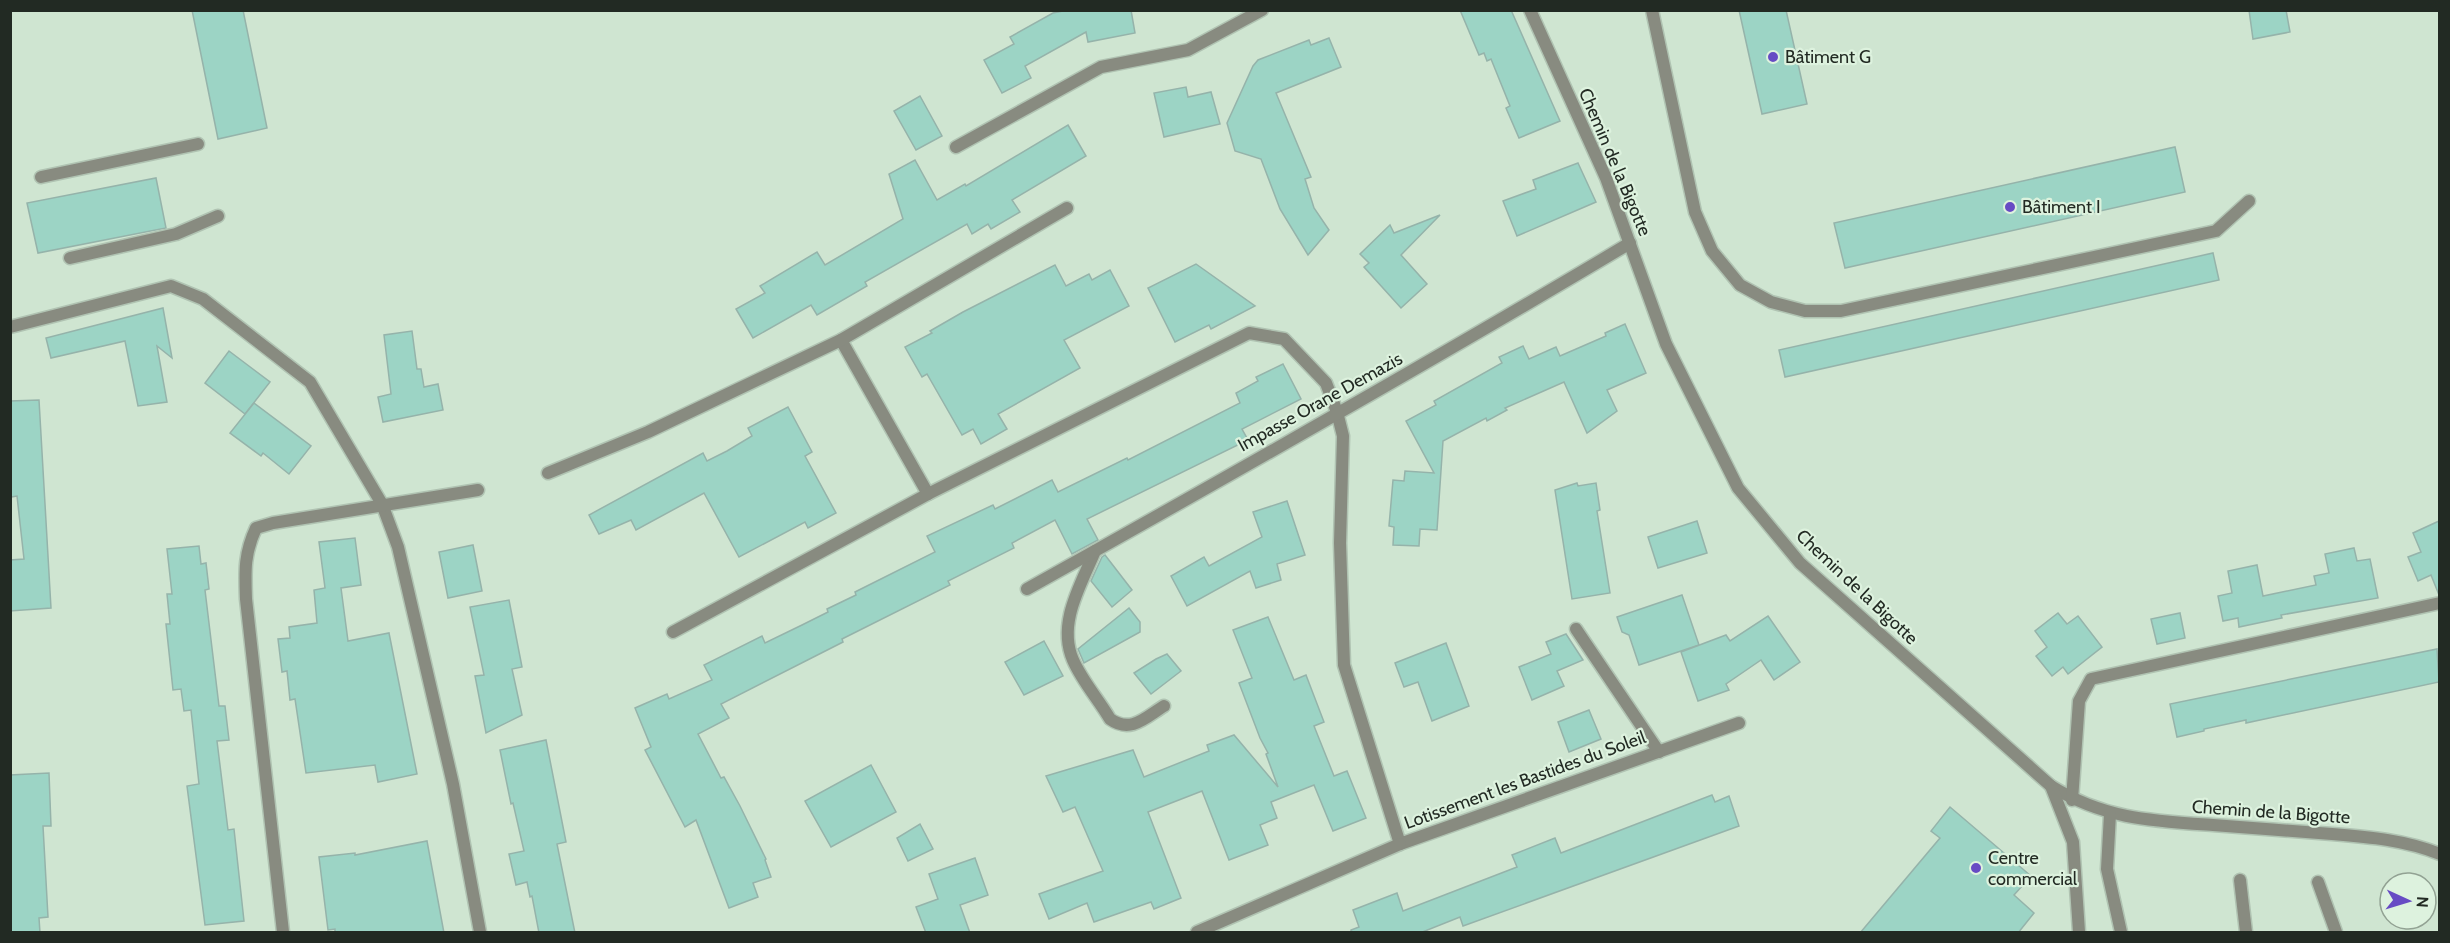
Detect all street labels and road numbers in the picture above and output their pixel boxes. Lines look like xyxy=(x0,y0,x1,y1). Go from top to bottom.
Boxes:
street label: Chemin de la Bigotte xyxy=(1574,85,1656,239)
street label: Impasse Orane Demazis xyxy=(1234,348,1406,456)
street label: Chemin de la Bigotte xyxy=(1792,525,1922,649)
street label: Lotissement les Bastides du Soleil xyxy=(1401,726,1649,834)
street label: Chemin de la Bigotte xyxy=(2191,796,2351,828)

